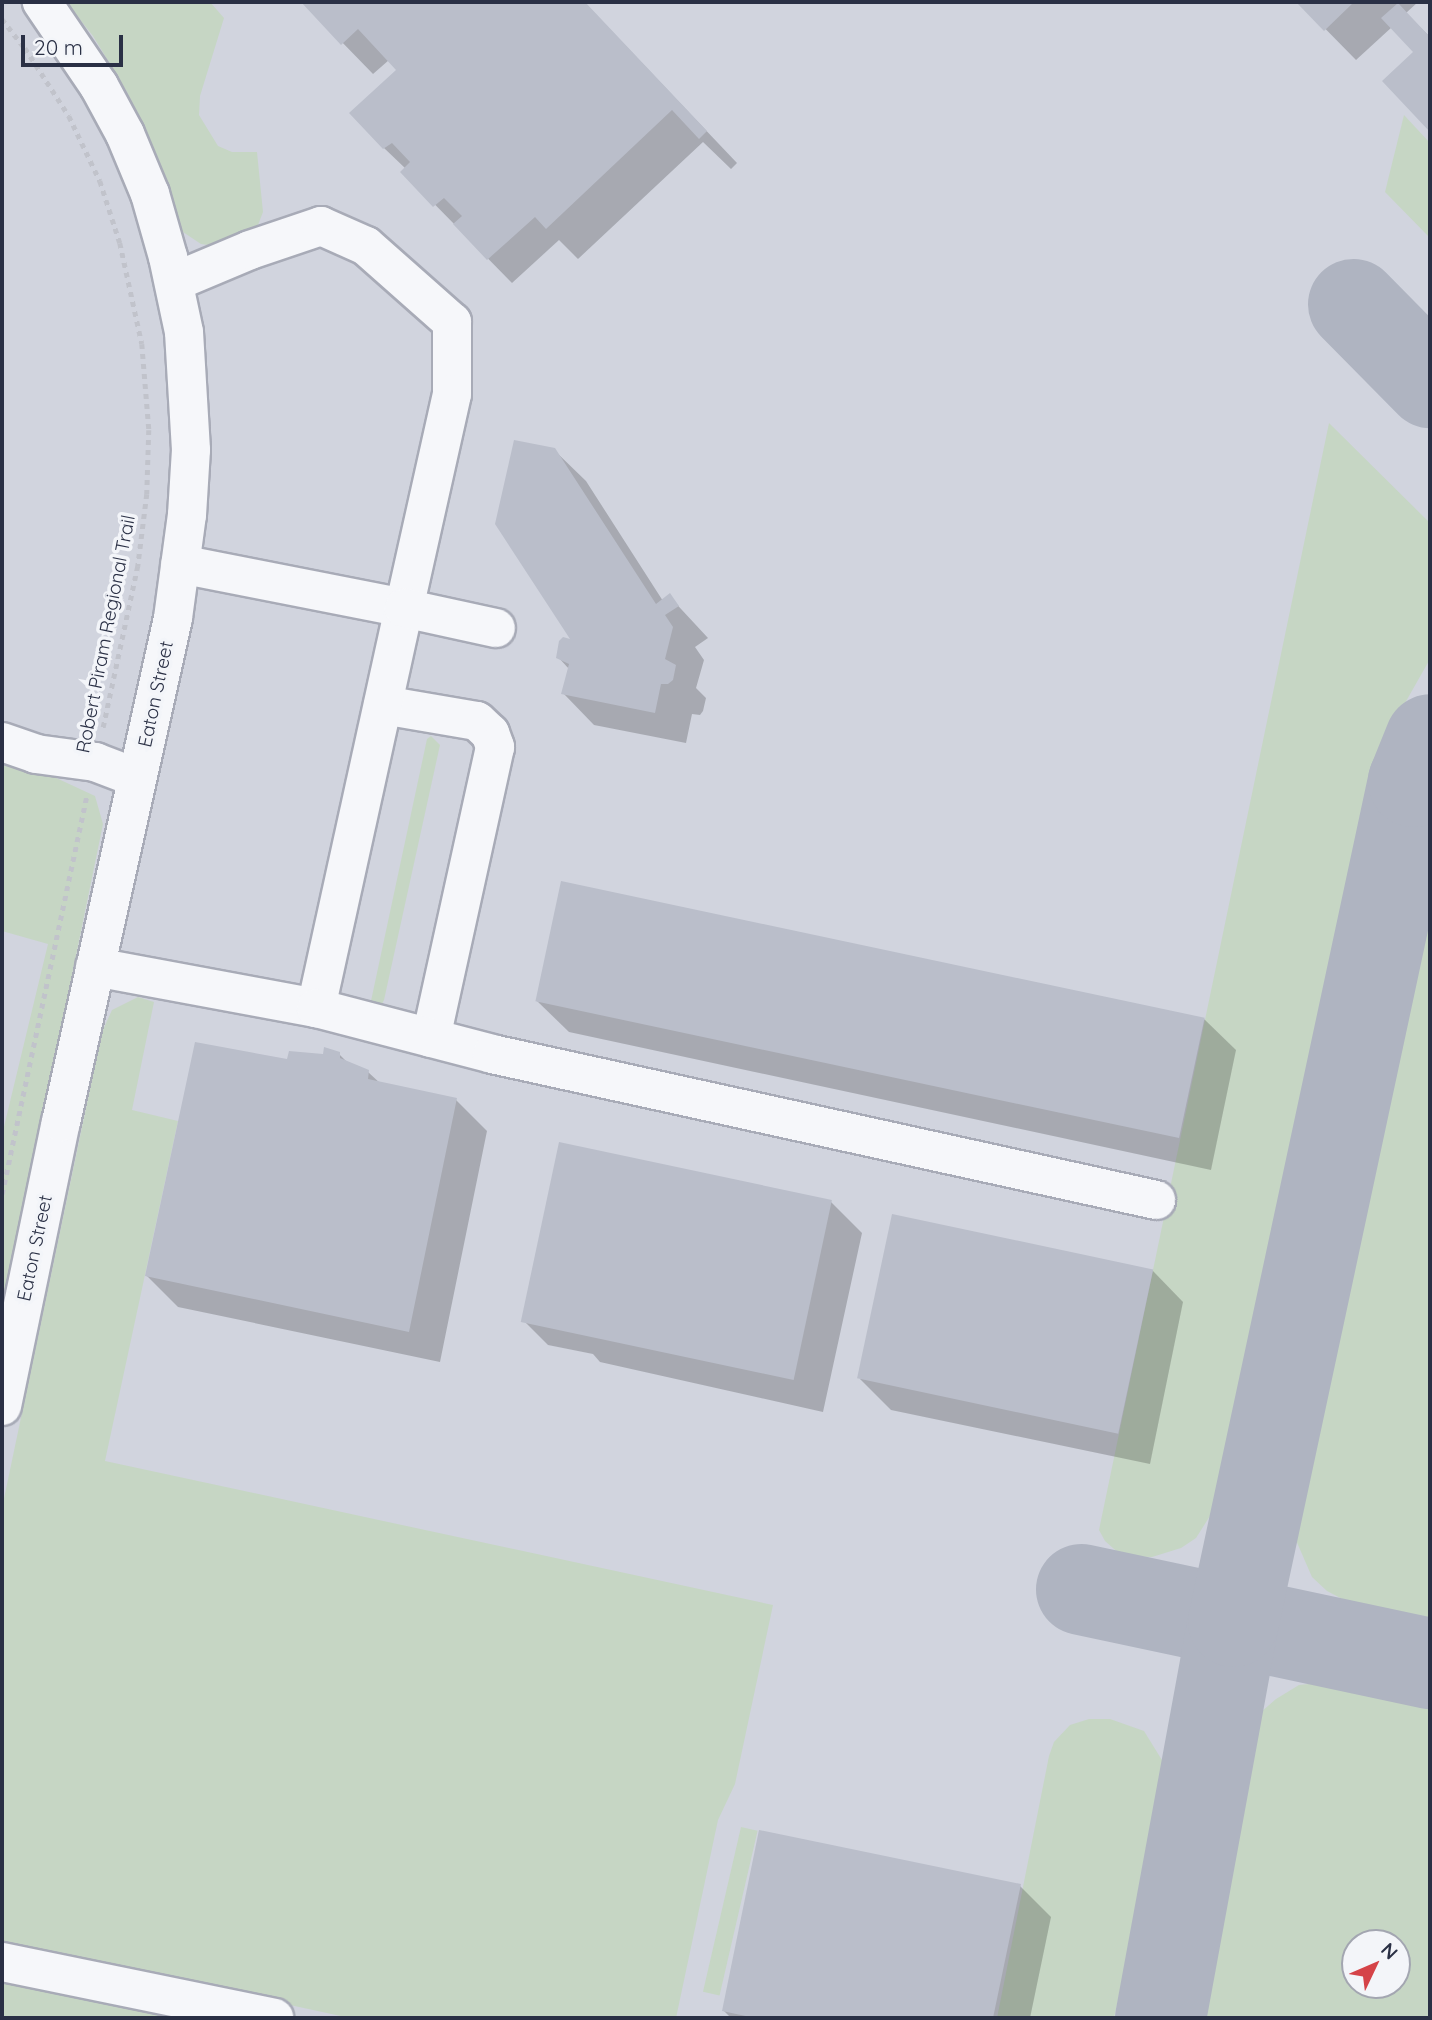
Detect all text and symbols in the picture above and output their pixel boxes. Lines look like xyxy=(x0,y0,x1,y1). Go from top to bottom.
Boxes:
scale bar xyxy=(24,21,126,65)
text: 20 m xyxy=(34,34,83,60)
street label: Robert Piram Regional Trail xyxy=(72,513,140,755)
street label: Eaton Street xyxy=(134,639,178,749)
street label: Eaton Street xyxy=(13,1193,57,1303)
north arrow xyxy=(1341,1929,1411,1999)
text: N xyxy=(1376,1937,1403,1964)

